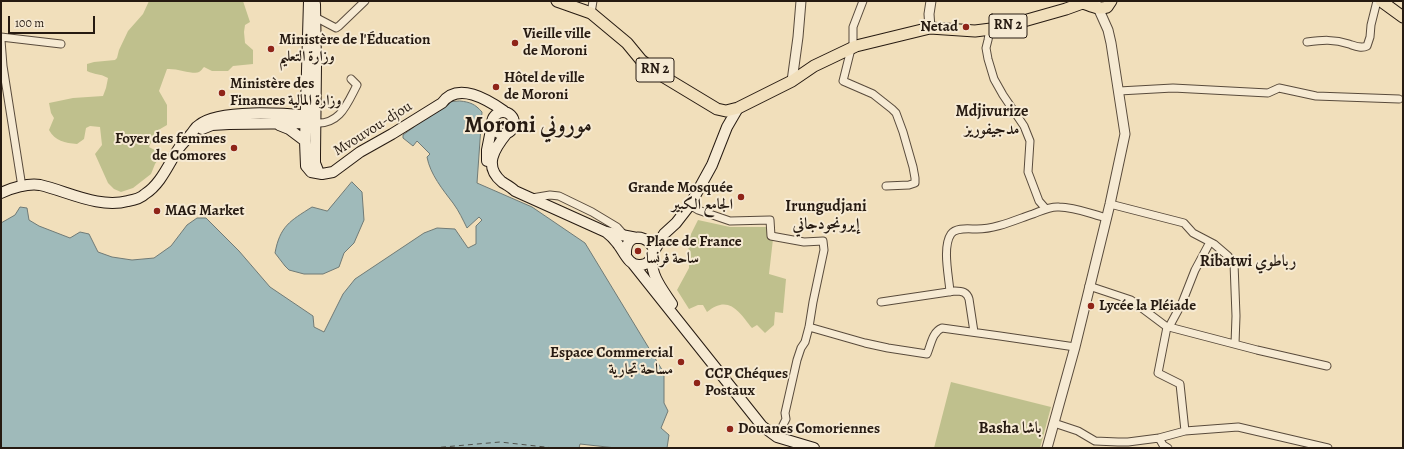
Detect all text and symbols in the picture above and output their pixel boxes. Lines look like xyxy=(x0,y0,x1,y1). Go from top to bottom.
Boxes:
scale bar xyxy=(10,8,97,34)
road number: RN 2 xyxy=(989,14,1027,38)
text: 100 m xyxy=(15,15,44,31)
place label: Netad xyxy=(920,18,958,36)
marker: Netad xyxy=(961,22,971,32)
place label: Vieille ville de Moroni xyxy=(523,25,591,60)
place label: Ministère de l'Éducation وزارة التعليم xyxy=(279,31,430,66)
marker: Vieille ville de Moroni xyxy=(510,38,520,48)
marker: Ministère de l'Éducation وزارة التعليم xyxy=(266,44,276,54)
road number: RN 2 xyxy=(636,58,674,82)
place label: Hôtel de ville de Moroni xyxy=(504,69,585,104)
place label: Ministère des Finances وزارة المالية xyxy=(230,75,341,110)
marker: Hôtel de ville de Moroni xyxy=(491,82,501,92)
marker: Ministère des Finances وزارة المالية xyxy=(217,88,227,98)
street label: Mvouvou-djou xyxy=(330,98,416,160)
district label: Mdjivurize مدجيفوريز xyxy=(955,102,1029,140)
district label: Moroni موروني xyxy=(464,112,592,140)
place label: Foyer des femmes de Comores xyxy=(115,130,226,165)
marker: Foyer des femmes de Comores xyxy=(229,143,239,153)
place label: Grande Mosquée الجامع الكبير xyxy=(628,179,733,214)
marker: Grande Mosquée الجامع الكبير xyxy=(736,192,746,202)
district label: Irungudjani إيرونجودجاني xyxy=(785,197,867,235)
place label: MAG Market xyxy=(165,202,244,220)
marker: MAG Market xyxy=(152,206,162,216)
place label: Place de France ساحة فرنسا xyxy=(646,233,742,268)
marker: Place de France ساحة فرنسا xyxy=(633,246,643,256)
district label: Ribatwi رباطوي xyxy=(1200,252,1296,272)
place label: Lycée la Pléiade xyxy=(1099,297,1196,315)
marker: Lycée la Pléiade xyxy=(1086,301,1096,311)
place label: Espace Commercial مساحة تجارية xyxy=(550,344,673,379)
marker: Espace Commercial مساحة تجارية xyxy=(676,357,686,367)
place label: CCP Chéques Postaux xyxy=(705,365,788,400)
marker: CCP Chéques Postaux xyxy=(692,378,702,388)
district label: Basha باشا xyxy=(979,419,1041,439)
place label: Douanes Comoriennes xyxy=(738,420,880,438)
marker: Douanes Comoriennes xyxy=(725,424,735,434)

